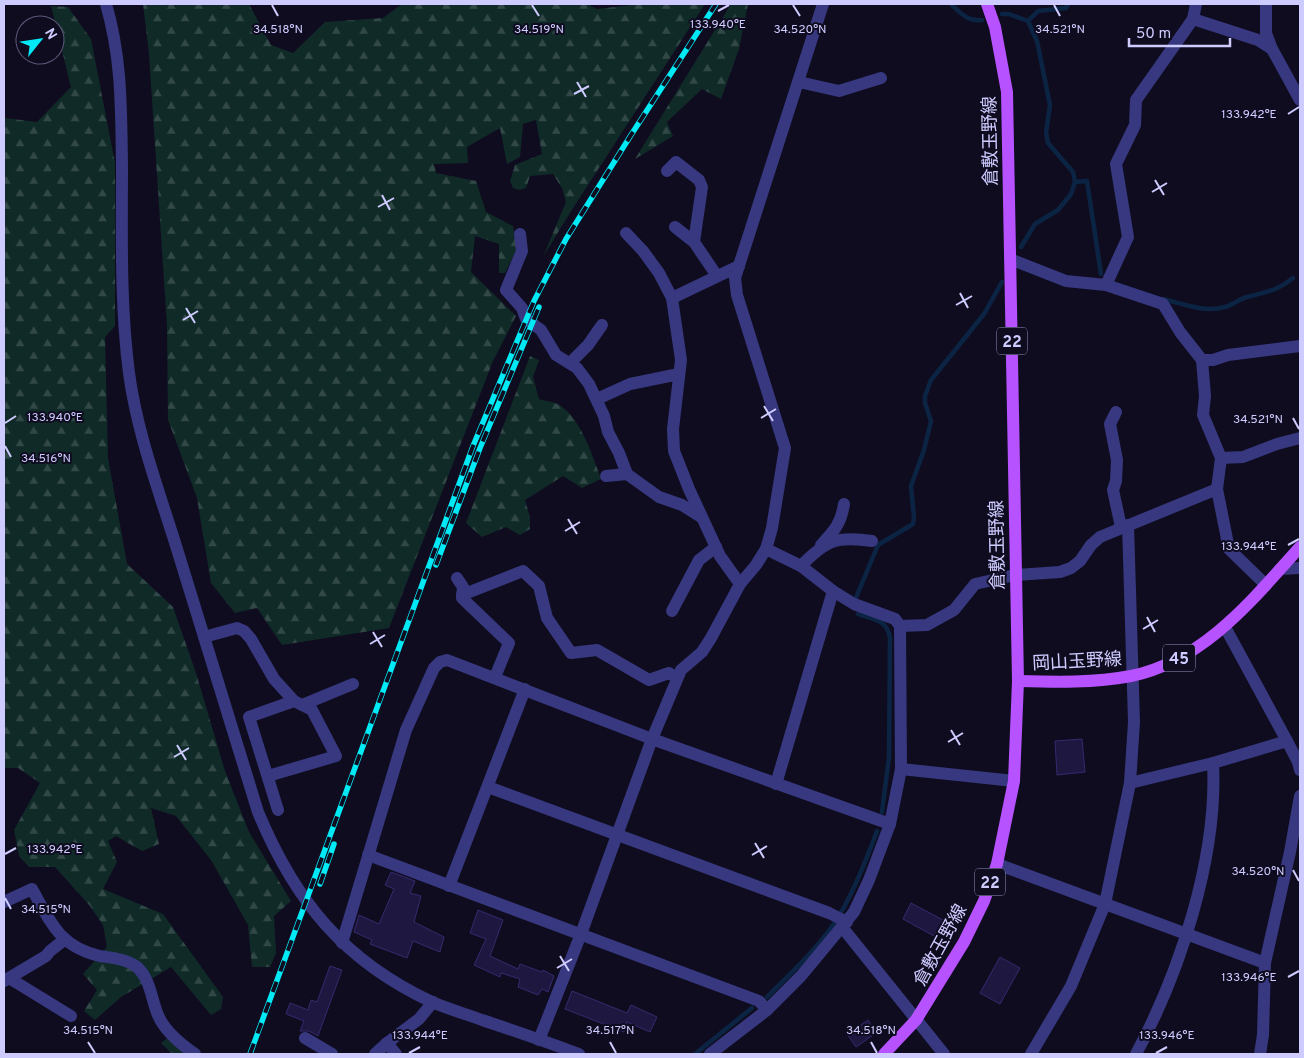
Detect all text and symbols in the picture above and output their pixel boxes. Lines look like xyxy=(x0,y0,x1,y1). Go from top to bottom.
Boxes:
north arrow xyxy=(15,15,65,65)
scale bar xyxy=(1129,15,1230,47)
text: 133.940°E xyxy=(690,17,746,33)
text: 34.518°N xyxy=(253,22,303,38)
text: 34.519°N xyxy=(514,22,564,38)
text: 34.520°N xyxy=(773,22,827,38)
text: 34.521°N xyxy=(1035,22,1085,38)
text: 50 m xyxy=(1136,25,1171,44)
text: N xyxy=(40,26,60,43)
street label: 倉敷玉野線 xyxy=(979,96,1004,186)
text: 133.942°E xyxy=(1221,107,1277,123)
road number: 22 xyxy=(997,328,1027,354)
text: 133.940°E xyxy=(27,410,83,426)
text: 34.521°N xyxy=(1233,412,1283,428)
text: 34.516°N xyxy=(21,451,71,467)
street label: 倉敷玉野線 xyxy=(986,500,1011,590)
text: 133.944°E xyxy=(1221,539,1277,555)
road number: 45 xyxy=(1163,644,1195,671)
street label: 岡山玉野線 xyxy=(1032,649,1123,676)
text: 133.942°E xyxy=(27,842,83,858)
text: 34.520°N xyxy=(1231,864,1285,880)
road number: 22 xyxy=(975,869,1005,896)
street label: 倉敷玉野線 xyxy=(909,901,973,991)
text: 34.515°N xyxy=(21,902,71,918)
text: 133.946°E xyxy=(1221,970,1277,986)
text: 34.515°N xyxy=(63,1023,113,1039)
text: 34.517°N xyxy=(586,1023,634,1039)
text: 34.518°N xyxy=(846,1023,896,1039)
text: 133.944°E xyxy=(392,1028,448,1044)
text: 133.946°E xyxy=(1139,1028,1195,1044)

